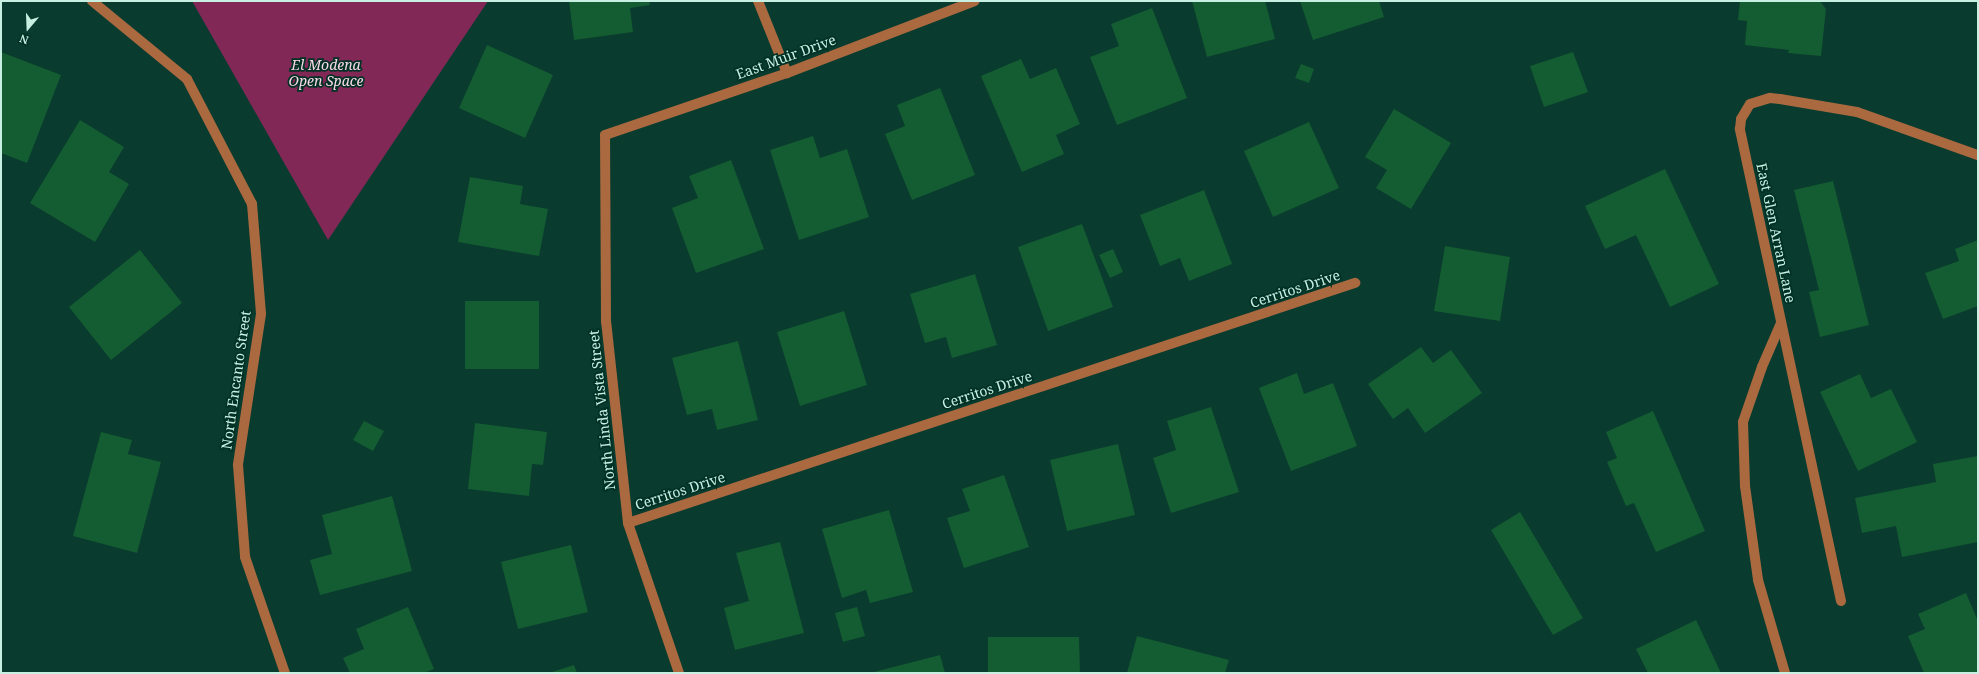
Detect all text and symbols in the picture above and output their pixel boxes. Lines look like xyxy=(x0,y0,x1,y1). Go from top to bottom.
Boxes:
north arrow xyxy=(8,8,48,48)
text: N xyxy=(17,31,30,48)
street label: East Muir Drive xyxy=(734,31,838,83)
park label: El Modena Open Space xyxy=(289,57,363,90)
street label: East Glen Arran Lane xyxy=(1753,162,1799,304)
street label: Cerritos Drive xyxy=(1248,267,1342,311)
street label: North Encanto Street xyxy=(218,309,254,451)
street label: North Linda Vista Street xyxy=(585,329,619,491)
street label: Cerritos Drive xyxy=(940,368,1034,412)
street label: Cerritos Drive xyxy=(633,469,727,513)

